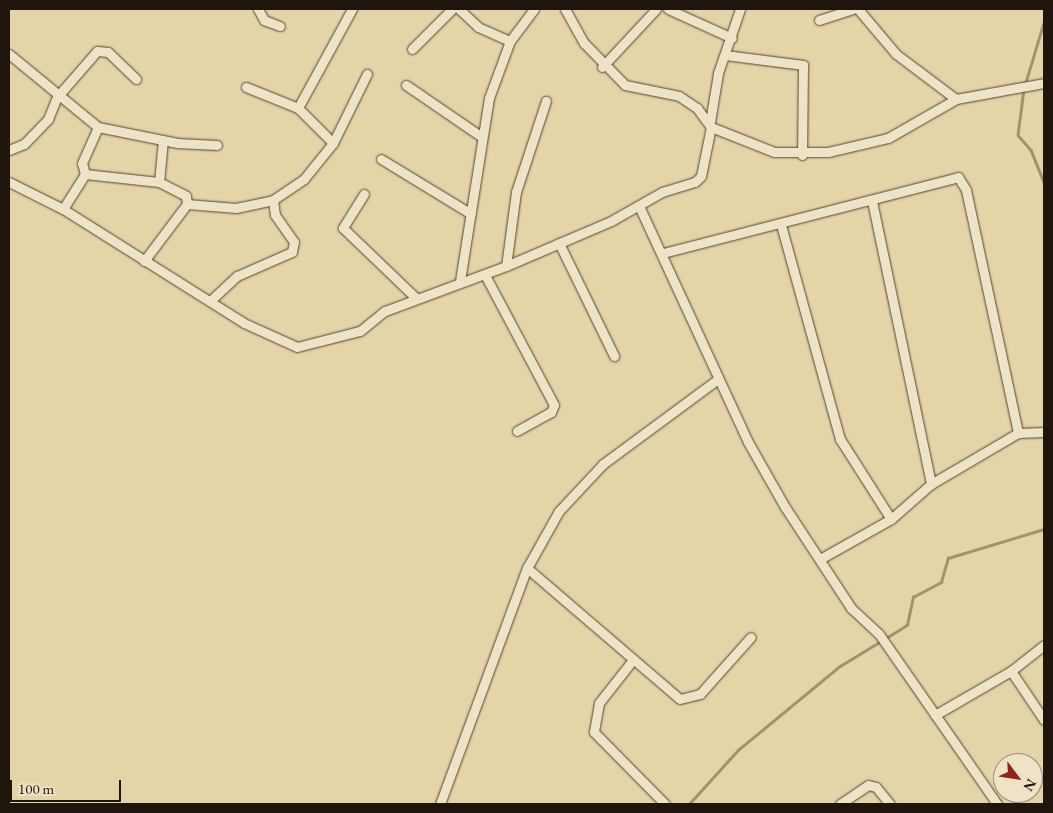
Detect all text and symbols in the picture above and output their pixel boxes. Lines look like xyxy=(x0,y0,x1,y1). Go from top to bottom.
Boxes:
north arrow xyxy=(993,753,1043,803)
scale bar xyxy=(12,770,124,802)
text: N xyxy=(1019,776,1041,795)
text: 100 m xyxy=(18,779,54,798)

